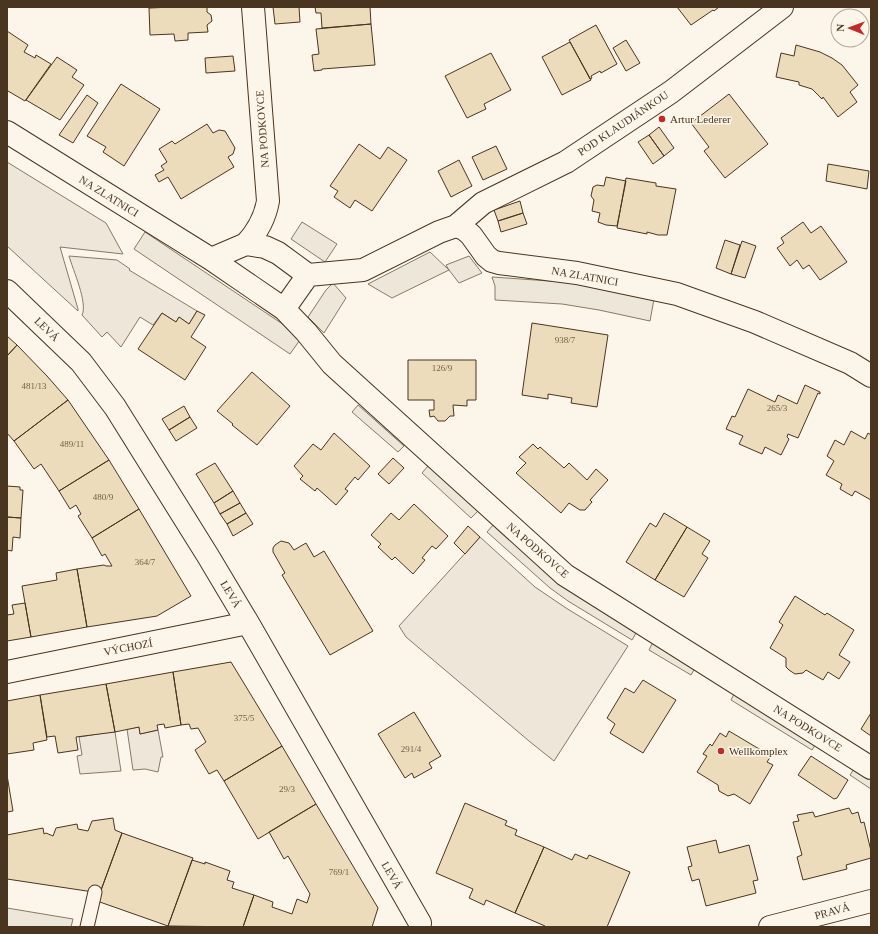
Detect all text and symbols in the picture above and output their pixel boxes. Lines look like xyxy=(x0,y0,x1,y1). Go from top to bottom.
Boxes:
north arrow xyxy=(830,8,870,48)
text: N xyxy=(834,24,846,32)
street label: POD KLAUDIÁNKOU xyxy=(575,88,671,158)
street label: NA PODKOVCE xyxy=(253,89,271,168)
place label: Artur Lederer xyxy=(670,113,731,125)
marker: Artur Lederer xyxy=(657,114,667,124)
street label: NA ZLATNICI xyxy=(77,173,141,219)
street label: NA ZLATNICI xyxy=(551,264,620,288)
street label: LEVÁ xyxy=(32,314,62,344)
house number: 938/7 xyxy=(555,335,576,345)
house number: 126/9 xyxy=(432,363,453,373)
house number: 481/13 xyxy=(21,381,47,391)
house number: 265/3 xyxy=(767,403,788,413)
house number: 489/11 xyxy=(60,439,84,449)
house number: 480/9 xyxy=(93,492,114,502)
street label: NA PODKOVCE xyxy=(505,520,572,580)
house number: 364/7 xyxy=(135,557,156,567)
street label: LEVÁ xyxy=(218,578,244,610)
street label: VÝCHOZÍ xyxy=(103,636,154,658)
street label: NA PODKOVCE xyxy=(772,702,844,754)
house number: 375/5 xyxy=(234,713,255,723)
house number: 291/4 xyxy=(401,744,422,754)
place label: Wellkomplex xyxy=(729,745,788,757)
marker: Wellkomplex xyxy=(716,746,726,756)
house number: 29/3 xyxy=(279,784,295,794)
street label: LEVÁ xyxy=(379,859,405,891)
house number: 769/1 xyxy=(329,867,349,877)
street label: PRAVÁ xyxy=(813,901,851,921)

